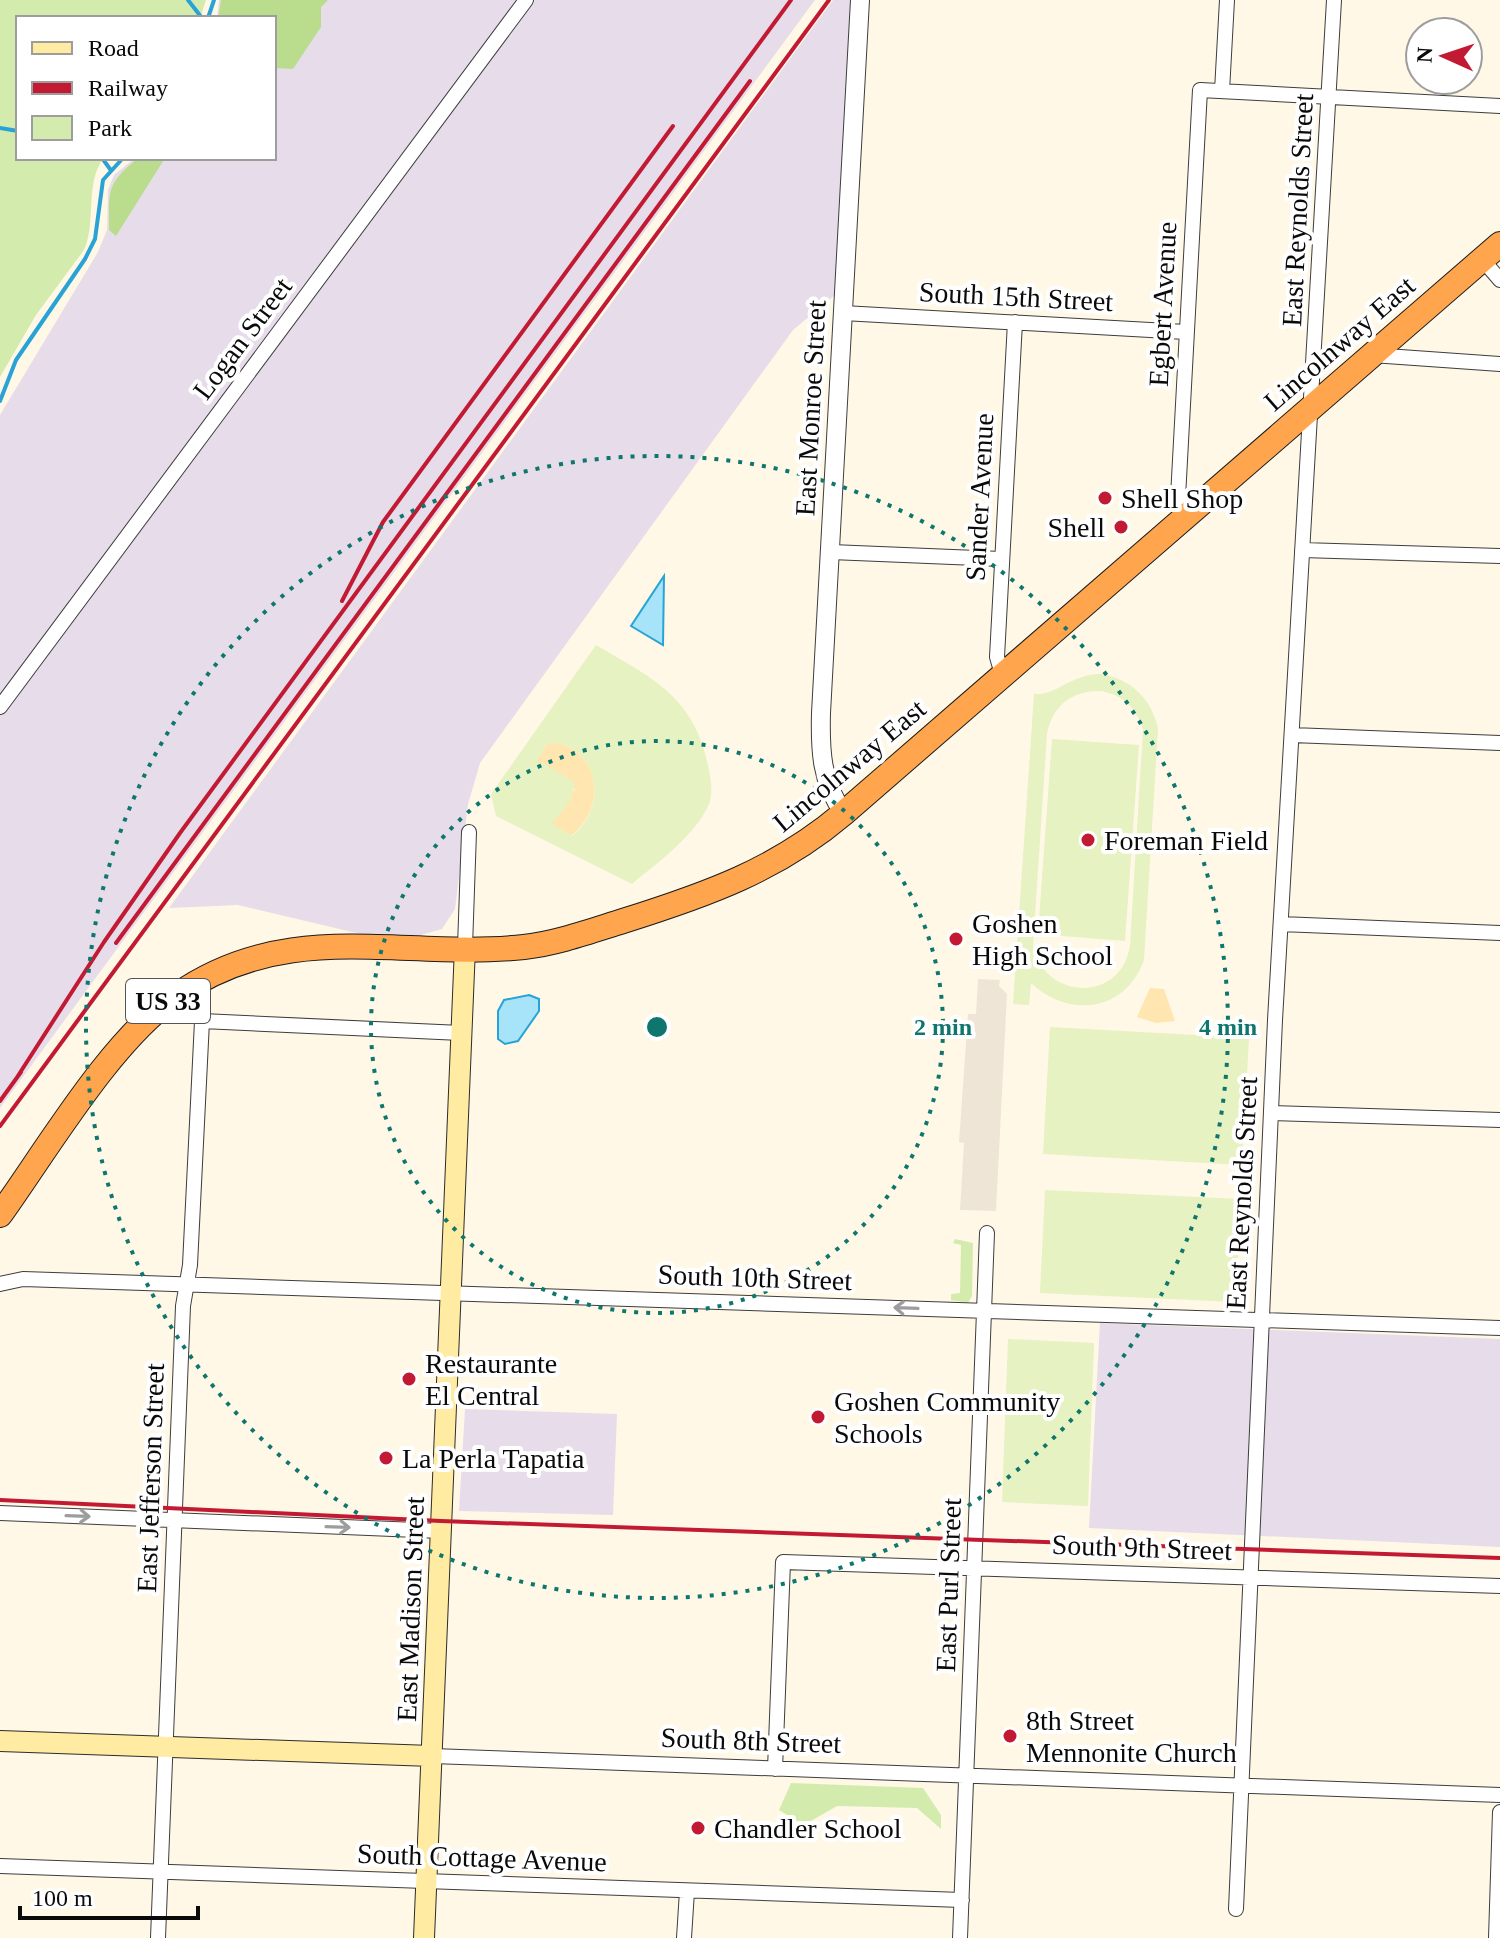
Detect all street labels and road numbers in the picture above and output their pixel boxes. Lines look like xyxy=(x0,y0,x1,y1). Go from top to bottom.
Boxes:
street label: East Reynolds Street xyxy=(1276,93,1319,327)
street label: Egbert Avenue xyxy=(1143,221,1182,387)
street label: Lincolnway East xyxy=(1258,270,1421,417)
street label: Logan Street xyxy=(187,271,298,405)
street label: South 15th Street xyxy=(918,276,1114,317)
street label: East Monroe Street xyxy=(789,299,832,517)
street label: Sander Avenue xyxy=(960,412,999,582)
street label: Lincolnway East xyxy=(767,693,932,838)
road number: US 33 xyxy=(126,979,210,1023)
street label: East Reynolds Street xyxy=(1220,1076,1263,1310)
street label: South 10th Street xyxy=(657,1259,853,1296)
street label: East Jefferson Street xyxy=(131,1363,170,1593)
street label: East Madison Street xyxy=(391,1496,430,1722)
street label: East Purl Street xyxy=(930,1497,967,1673)
street label: South 9th Street xyxy=(1051,1529,1233,1566)
street label: South 8th Street xyxy=(660,1722,842,1759)
street label: South Cottage Avenue xyxy=(357,1838,607,1877)

